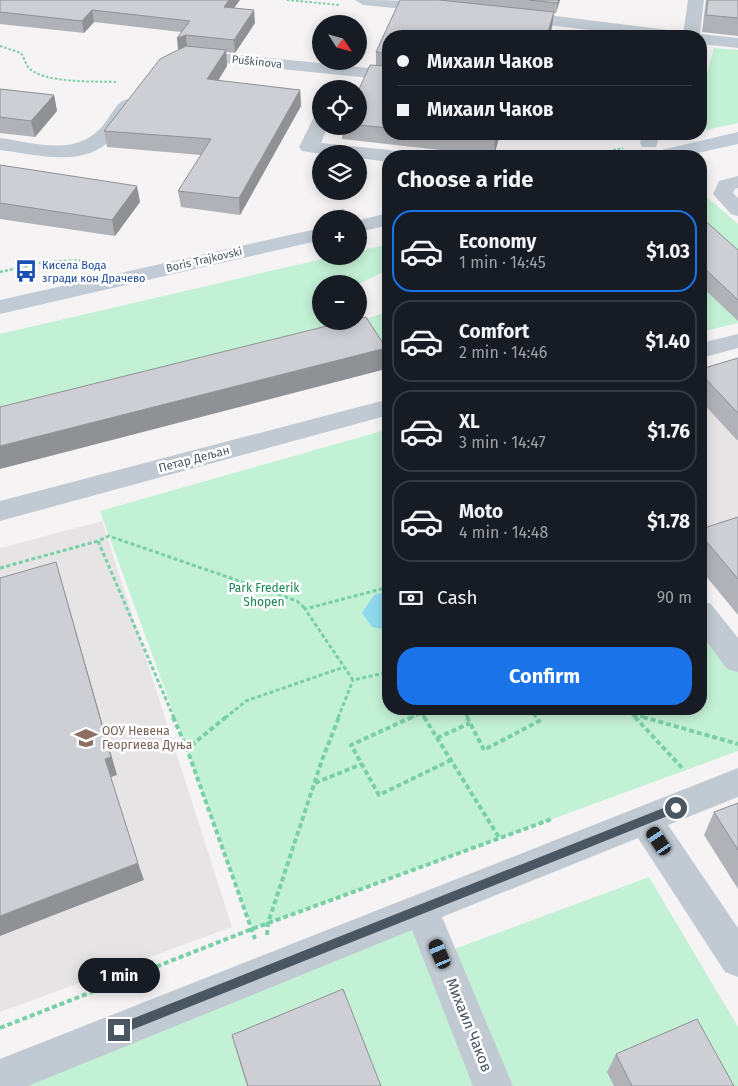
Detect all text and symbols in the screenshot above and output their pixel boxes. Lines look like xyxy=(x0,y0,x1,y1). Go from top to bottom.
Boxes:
north arrow xyxy=(312,15,368,70)
map controls xyxy=(312,15,367,330)
text: Михаил Чаков xyxy=(427,50,554,73)
street label: Puškinova xyxy=(231,53,283,71)
button: locate xyxy=(312,80,367,135)
text: Михаил Чаков xyxy=(427,98,554,121)
button: layers xyxy=(312,145,367,200)
text: Choose a ride xyxy=(397,166,533,193)
button: + xyxy=(312,210,367,265)
icon: car xyxy=(399,229,444,274)
text: Economy xyxy=(459,230,536,253)
text: $1.03 xyxy=(646,240,690,263)
street label: Boris Trajkovski xyxy=(165,245,243,275)
text: 1 min · 14:45 xyxy=(459,253,546,272)
bus stop icon: Кисела Вода згради кон Драчево xyxy=(13,258,39,284)
place label: Кисела Вода згради кон Драчево xyxy=(42,259,146,285)
button: − xyxy=(312,275,367,330)
icon: car xyxy=(399,319,444,364)
text: Comfort xyxy=(459,320,529,343)
text: $1.40 xyxy=(645,330,690,353)
text: 2 min · 14:46 xyxy=(459,343,547,362)
icon: car xyxy=(399,409,444,454)
text: XL xyxy=(459,410,480,433)
text: $1.76 xyxy=(648,420,690,443)
text: 3 min · 14:47 xyxy=(459,433,546,452)
street label: Петар Дељан xyxy=(157,443,231,475)
icon: car xyxy=(399,499,444,544)
text: Moto xyxy=(459,500,503,523)
text: $1.78 xyxy=(647,510,690,533)
text: 4 min · 14:48 xyxy=(459,523,548,542)
park label: Park Frederik Shopen xyxy=(229,581,300,609)
icon: cash xyxy=(397,584,425,612)
text: Cash xyxy=(437,586,478,609)
text: 90 m xyxy=(657,588,692,607)
button: Confirm xyxy=(397,647,692,705)
place label: ООУ Невена Георгиева Дуња xyxy=(102,724,192,752)
school or university icon: ООУ Невена Георгиева Дуња xyxy=(73,725,99,751)
route start xyxy=(665,797,687,819)
car xyxy=(644,824,673,858)
car xyxy=(427,937,452,971)
callout: 1 min xyxy=(78,958,160,992)
text: 1 min xyxy=(100,966,138,985)
street label: Михаил Чаков xyxy=(442,975,496,1075)
route end xyxy=(108,1019,130,1041)

